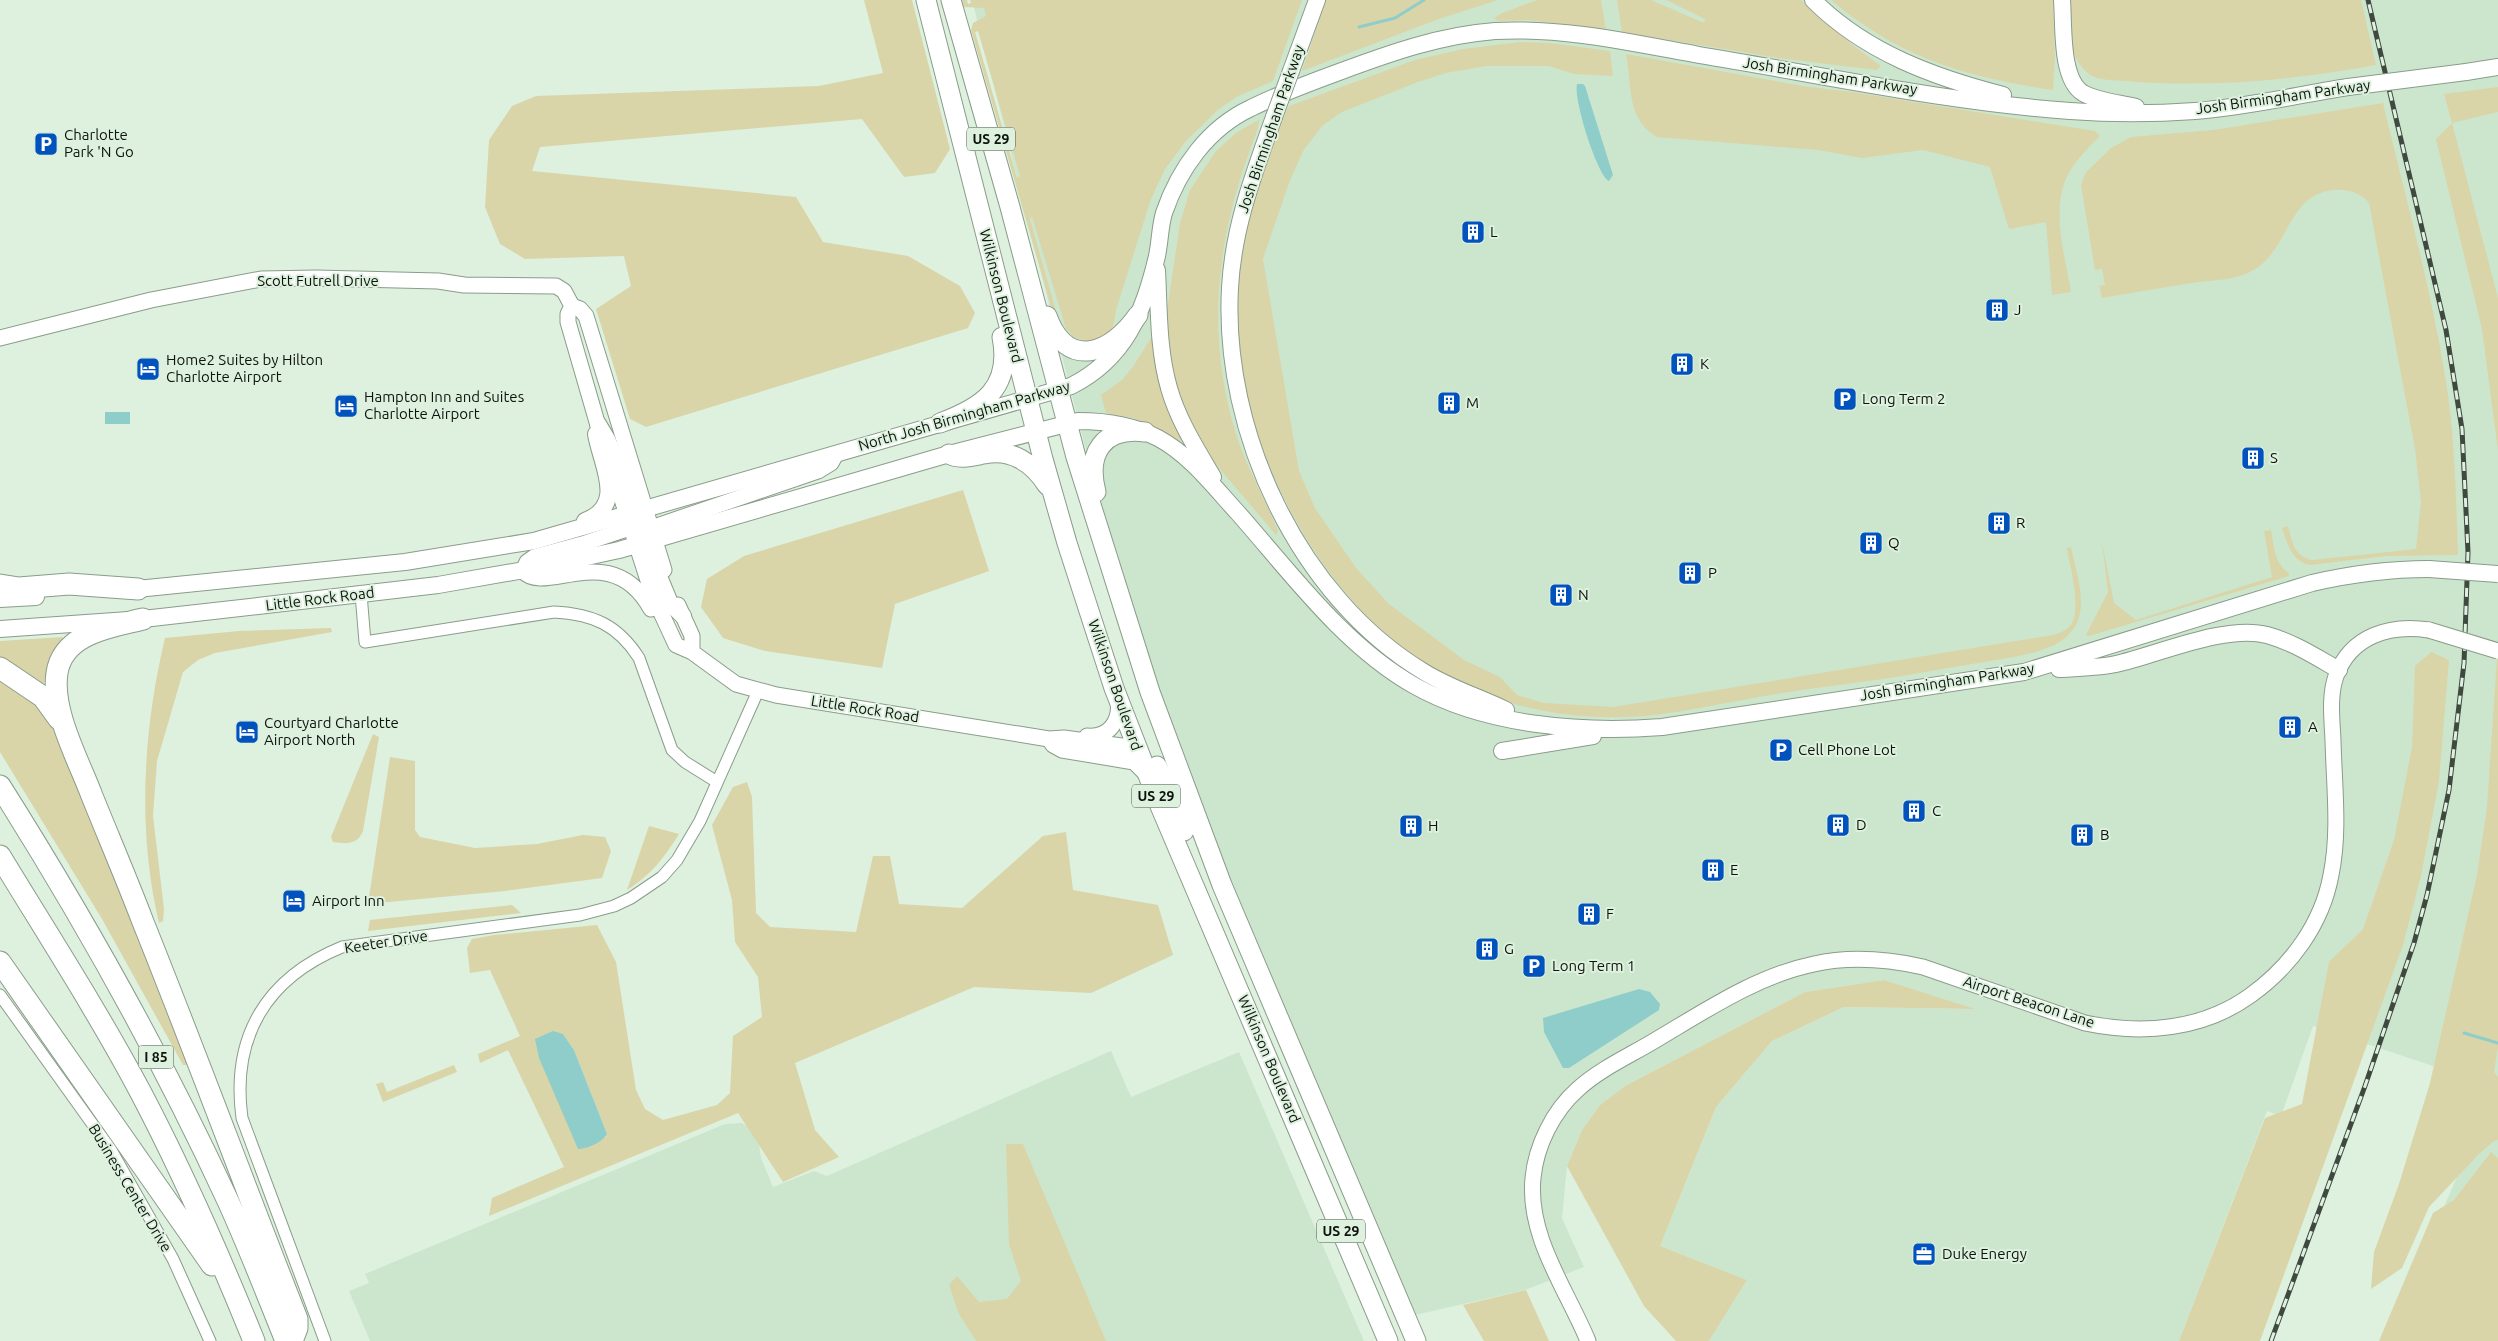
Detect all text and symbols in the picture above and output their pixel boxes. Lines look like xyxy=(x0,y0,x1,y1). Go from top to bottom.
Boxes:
street label: Josh Birmingham Parkway xyxy=(1234,43,1307,215)
street label: Josh Birmingham Parkway xyxy=(1742,53,1918,98)
street label: Josh Birmingham Parkway xyxy=(2194,76,2371,117)
place label: Charlotte Park 'N Go xyxy=(64,126,134,160)
road number: US 29 xyxy=(967,128,1015,150)
parking icon: Charlotte Park 'N Go xyxy=(33,131,59,157)
building icon: L xyxy=(1460,219,1486,245)
place label: L xyxy=(1490,223,1498,240)
street label: Wilkinson Boulevard xyxy=(977,227,1026,365)
street label: Scott Futrell Drive xyxy=(257,272,379,289)
building icon: J xyxy=(1984,297,2010,323)
place label: J xyxy=(2014,301,2021,318)
place label: Home2 Suites by Hilton Charlotte Airport xyxy=(166,351,323,385)
building icon: K xyxy=(1669,351,1695,377)
place label: K xyxy=(1700,355,1709,372)
hotel icon: Home2 Suites by Hilton Charlotte Airport xyxy=(135,356,161,382)
street label: North Josh Birmingham Parkway xyxy=(856,377,1072,454)
parking icon: Long Term 2 xyxy=(1832,386,1858,412)
place label: Hampton Inn and Suites Charlotte Airport xyxy=(364,388,524,422)
building icon: M xyxy=(1436,390,1462,416)
place label: Long Term 2 xyxy=(1862,390,1945,407)
hotel icon: Hampton Inn and Suites Charlotte Airport xyxy=(333,393,359,419)
place label: M xyxy=(1466,394,1479,411)
building icon: S xyxy=(2240,445,2266,471)
place label: S xyxy=(2270,449,2278,466)
building icon: R xyxy=(1986,510,2012,536)
place label: R xyxy=(2016,514,2025,531)
building icon: Q xyxy=(1858,530,1884,556)
place label: Q xyxy=(1888,534,1900,551)
building icon: P xyxy=(1677,560,1703,586)
place label: P xyxy=(1708,564,1717,581)
building icon: N xyxy=(1548,582,1574,608)
street label: Little Rock Road xyxy=(265,583,375,614)
place label: N xyxy=(1578,586,1589,603)
street label: Wilkinson Boulevard xyxy=(1085,617,1146,753)
street label: Josh Birmingham Parkway xyxy=(1859,659,2035,704)
street label: Little Rock Road xyxy=(810,692,920,725)
place label: Courtyard Charlotte Airport North xyxy=(264,714,399,748)
building icon: A xyxy=(2277,714,2303,740)
place label: A xyxy=(2308,718,2318,735)
hotel icon: Courtyard Charlotte Airport North xyxy=(234,719,260,745)
parking icon: Cell Phone Lot xyxy=(1768,737,1794,763)
place label: Cell Phone Lot xyxy=(1798,741,1896,758)
road number: US 29 xyxy=(1132,784,1180,808)
building icon: C xyxy=(1901,798,1927,824)
place label: C xyxy=(1932,802,1941,819)
building icon: D xyxy=(1825,812,1851,838)
building icon: H xyxy=(1398,813,1424,839)
place label: D xyxy=(1856,816,1867,833)
place label: H xyxy=(1428,817,1438,834)
building icon: B xyxy=(2069,822,2095,848)
place label: B xyxy=(2100,826,2110,843)
building icon: E xyxy=(1700,857,1726,883)
place label: E xyxy=(1730,861,1738,878)
hotel icon: Airport Inn xyxy=(281,888,307,914)
place label: Airport Inn xyxy=(312,892,385,909)
building icon: F xyxy=(1576,901,1602,927)
place label: F xyxy=(1606,905,1614,922)
street label: Keeter Drive xyxy=(343,927,429,956)
building icon: G xyxy=(1474,936,1500,962)
place label: G xyxy=(1504,940,1514,957)
parking icon: Long Term 1 xyxy=(1521,953,1547,979)
place label: Long Term 1 xyxy=(1552,957,1635,974)
street label: Airport Beacon Lane xyxy=(1961,972,2097,1031)
street label: Wilkinson Boulevard xyxy=(1235,992,1304,1125)
road number: I 85 xyxy=(138,1046,174,1068)
street label: Business Center Drive xyxy=(85,1121,175,1255)
road number: US 29 xyxy=(1317,1220,1365,1242)
office icon: Duke Energy xyxy=(1911,1241,1937,1267)
place label: Duke Energy xyxy=(1942,1245,2027,1262)

